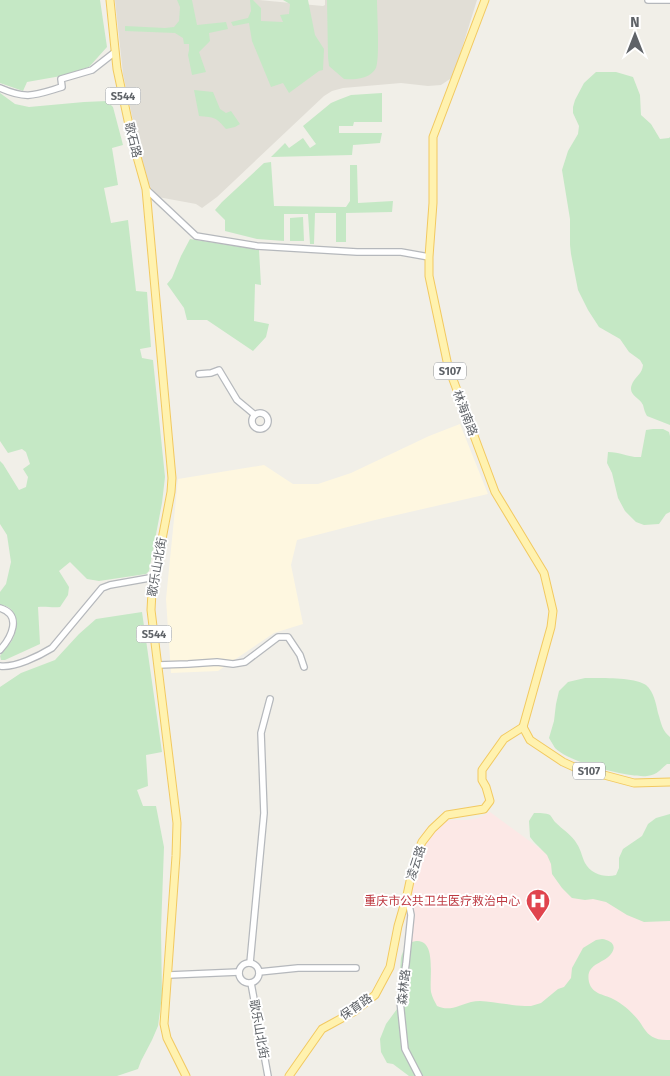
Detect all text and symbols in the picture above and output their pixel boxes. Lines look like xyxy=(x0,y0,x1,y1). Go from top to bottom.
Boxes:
north arrow xyxy=(610,10,660,60)
text: N xyxy=(630,14,640,31)
road number: S544 xyxy=(106,88,140,104)
street label: 歌石路 xyxy=(122,121,144,159)
road number: S107 xyxy=(434,362,466,380)
street label: 林海南路 xyxy=(450,388,480,438)
street label: 歌乐山北街 xyxy=(145,536,169,598)
road number: S544 xyxy=(136,626,172,642)
road number: S107 xyxy=(573,762,605,779)
street label: 凌云路 xyxy=(404,844,428,882)
hospital icon: 重庆市公共卫生医疗救治中心 xyxy=(525,888,551,922)
place label: 重庆市公共卫生医疗救治中心 xyxy=(364,894,520,908)
street label: 森林路 xyxy=(395,968,413,1006)
street label: 保育路 xyxy=(337,991,375,1023)
street label: 歌乐山北街 xyxy=(247,998,271,1060)

